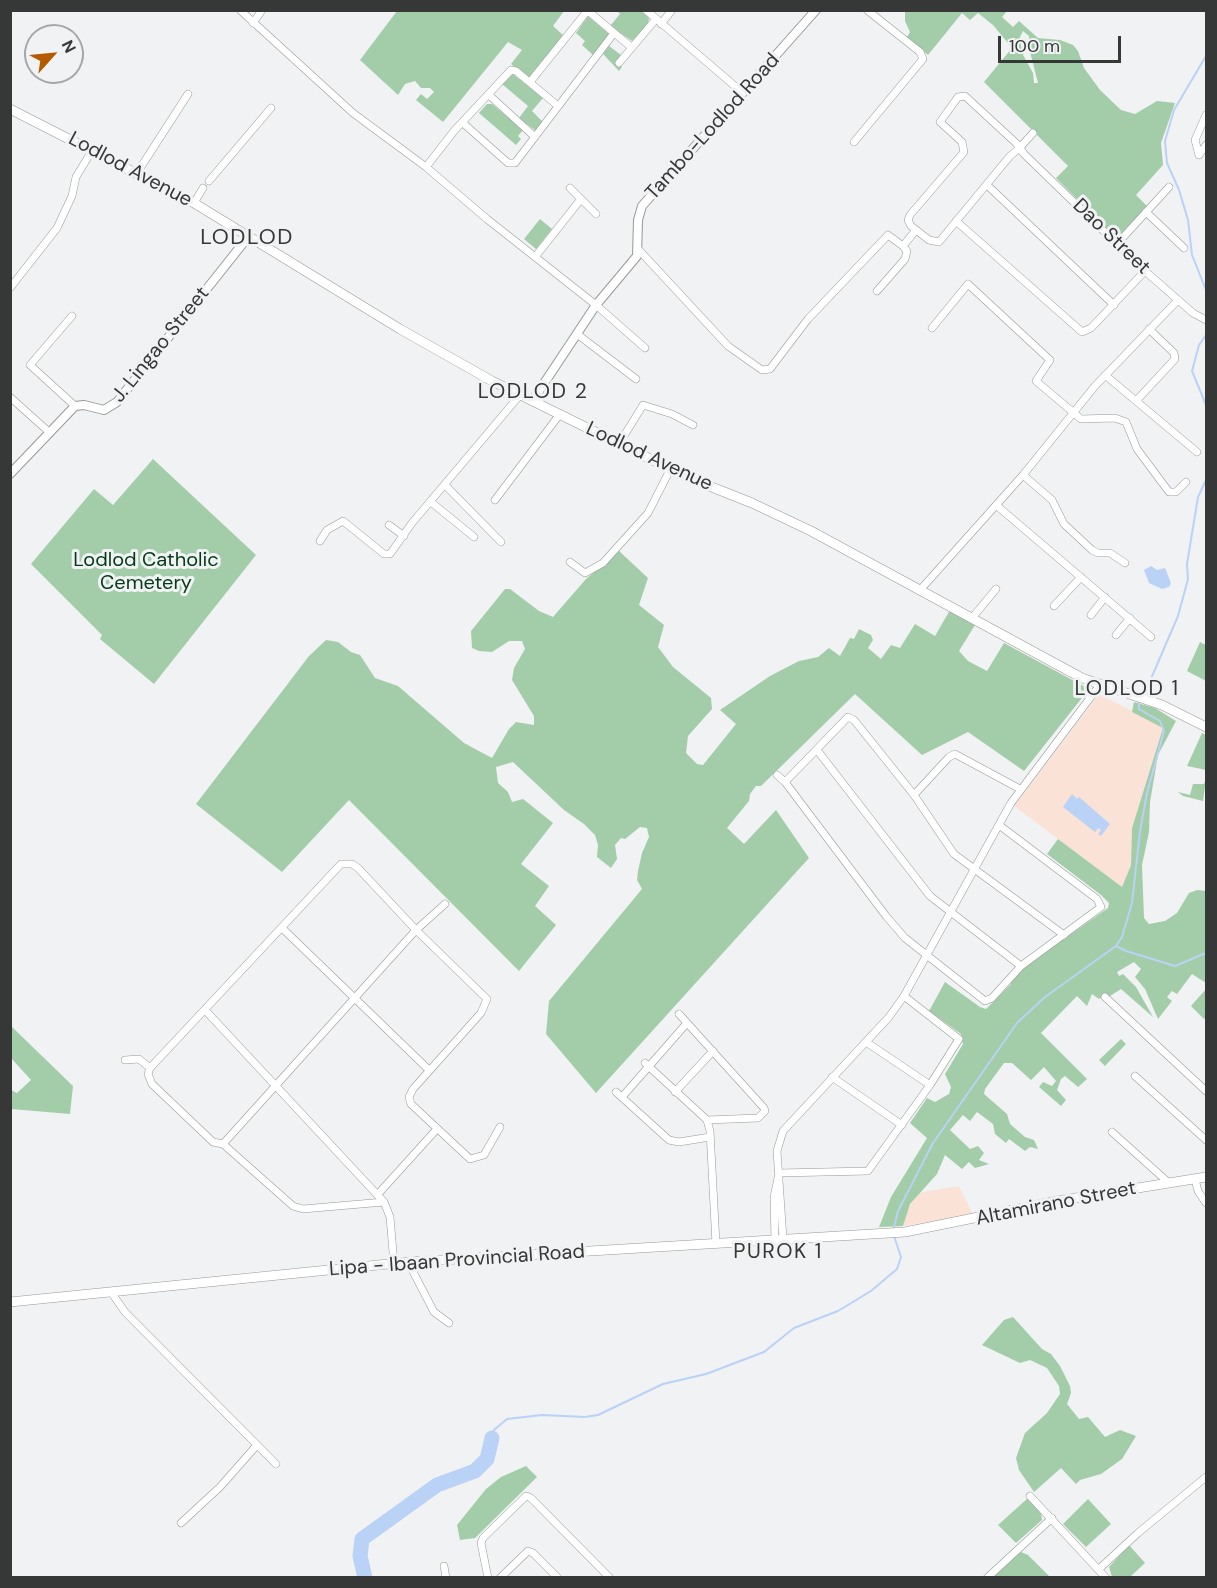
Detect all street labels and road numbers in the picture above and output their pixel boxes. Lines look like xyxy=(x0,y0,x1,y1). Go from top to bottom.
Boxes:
street label: Tambo-Lodlod Road xyxy=(641,49,785,205)
street label: Lodlod Avenue xyxy=(64,127,196,213)
street label: Dao Street xyxy=(1067,194,1155,280)
street label: J. Lingao Street xyxy=(107,282,215,408)
street label: Lodlod Avenue xyxy=(582,417,716,497)
street label: Altamirano Street xyxy=(974,1177,1138,1231)
street label: Lipa - Ibaan Provincial Road xyxy=(328,1240,586,1282)

